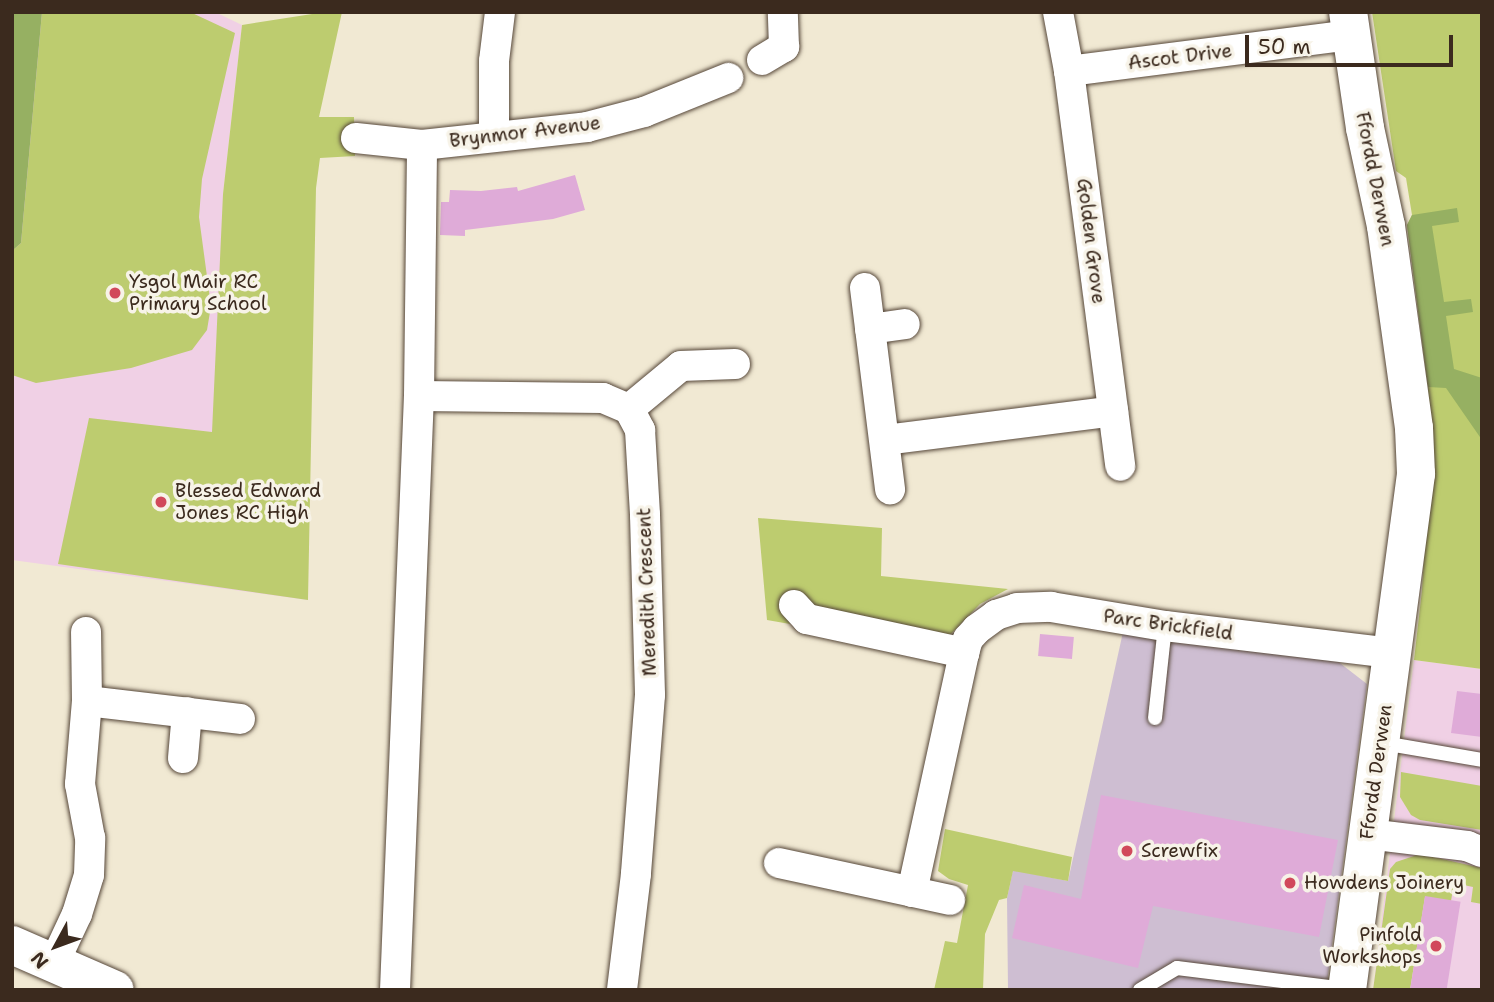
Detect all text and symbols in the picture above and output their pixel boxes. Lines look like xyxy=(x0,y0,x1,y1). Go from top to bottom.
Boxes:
scale bar xyxy=(1249,21,1457,65)
text: 50 m xyxy=(1258,33,1311,61)
street label: Ascot Drive xyxy=(1127,39,1233,75)
street label: Ffordd Derwen xyxy=(1351,110,1399,248)
street label: Brynmor Avenue xyxy=(448,111,602,153)
street label: Golden Grove xyxy=(1072,177,1110,305)
place label: Ysgol Mair RC Primary School xyxy=(129,271,267,315)
marker: Ysgol Mair RC Primary School xyxy=(107,285,123,301)
place label: Blessed Edward Jones RC High xyxy=(175,480,321,524)
marker: Blessed Edward Jones RC High xyxy=(153,494,169,510)
street label: Meredith Crescent xyxy=(633,507,661,677)
street label: Parc Brickfield xyxy=(1102,605,1234,645)
street label: Ffordd Derwen xyxy=(1355,703,1397,841)
place label: Screwfix xyxy=(1141,840,1218,862)
marker: Screwfix xyxy=(1119,843,1135,859)
place label: Howdens Joinery xyxy=(1304,872,1464,894)
marker: Howdens Joinery xyxy=(1282,875,1298,891)
north arrow xyxy=(21,911,91,981)
place label: Pinfold Workshops xyxy=(1322,924,1422,968)
marker: Pinfold Workshops xyxy=(1428,938,1444,954)
text: N xyxy=(25,946,54,974)

